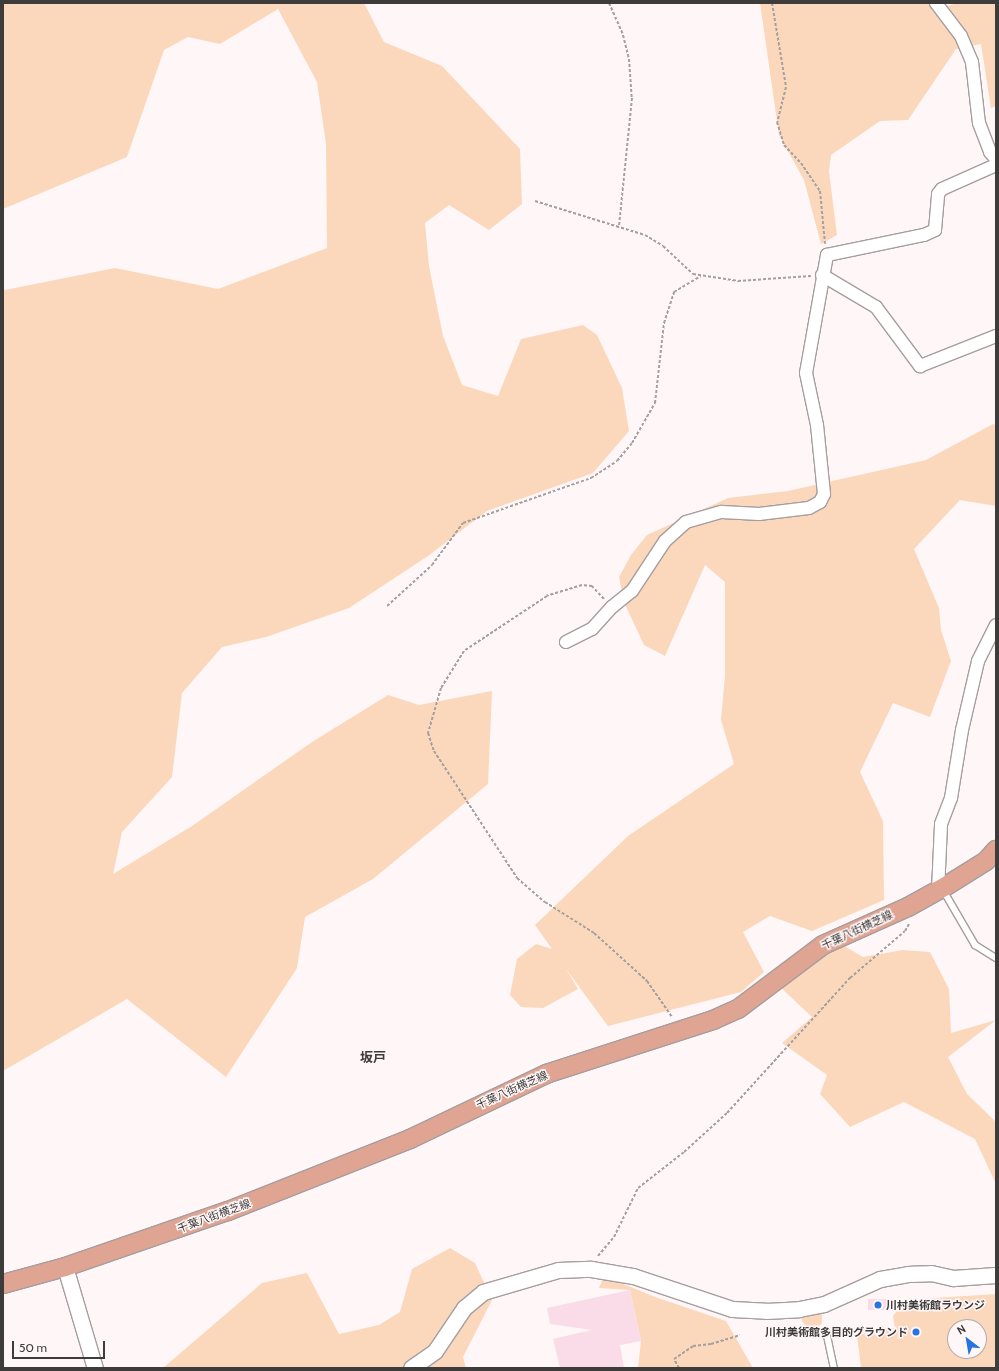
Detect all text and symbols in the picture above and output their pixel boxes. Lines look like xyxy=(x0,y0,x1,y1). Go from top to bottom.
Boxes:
street label: 千葉八街横芝線 xyxy=(819,908,895,952)
district label: 坂戸 xyxy=(360,1049,386,1065)
street label: 千葉八街横芝線 xyxy=(474,1068,550,1112)
street label: 千葉八街横芝線 xyxy=(176,1197,252,1235)
place label: 川村美術館ラウンジ xyxy=(886,1298,985,1312)
marker: 川村美術館ラウンジ xyxy=(873,1300,883,1310)
north arrow xyxy=(947,1319,987,1359)
text: N xyxy=(954,1322,968,1338)
place label: 川村美術館多目的グラウンド xyxy=(765,1325,908,1339)
marker: 川村美術館多目的グラウンド xyxy=(911,1327,921,1337)
scale bar xyxy=(14,1333,107,1359)
text: 50 m xyxy=(19,1340,47,1355)

